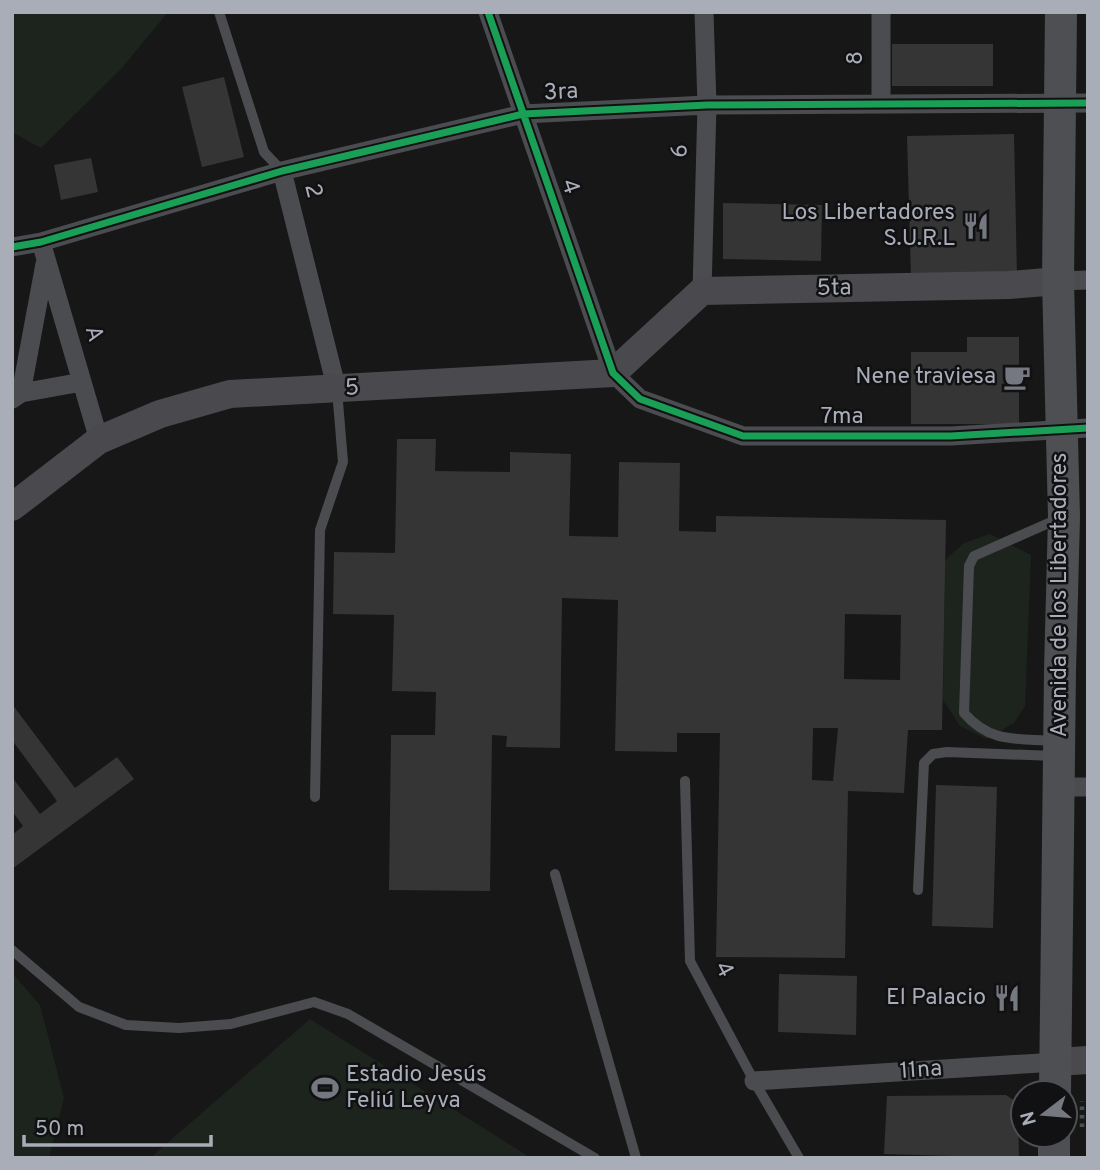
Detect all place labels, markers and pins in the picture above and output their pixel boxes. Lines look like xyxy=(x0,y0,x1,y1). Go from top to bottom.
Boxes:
place label: Los Libertadores S.U.R.L xyxy=(782,199,955,254)
restaurant icon: Los Libertadores S.U.R.L xyxy=(961,211,991,241)
cafe icon: Nene traviesa xyxy=(1002,362,1032,392)
place label: Nene traviesa xyxy=(855,363,996,392)
restaurant icon: El Palacio xyxy=(992,983,1022,1013)
place label: El Palacio xyxy=(886,984,986,1013)
place label: Estadio Jesús Feliú Leyva xyxy=(346,1061,487,1116)
sports icon: Estadio Jesús Feliú Leyva xyxy=(310,1073,340,1103)

